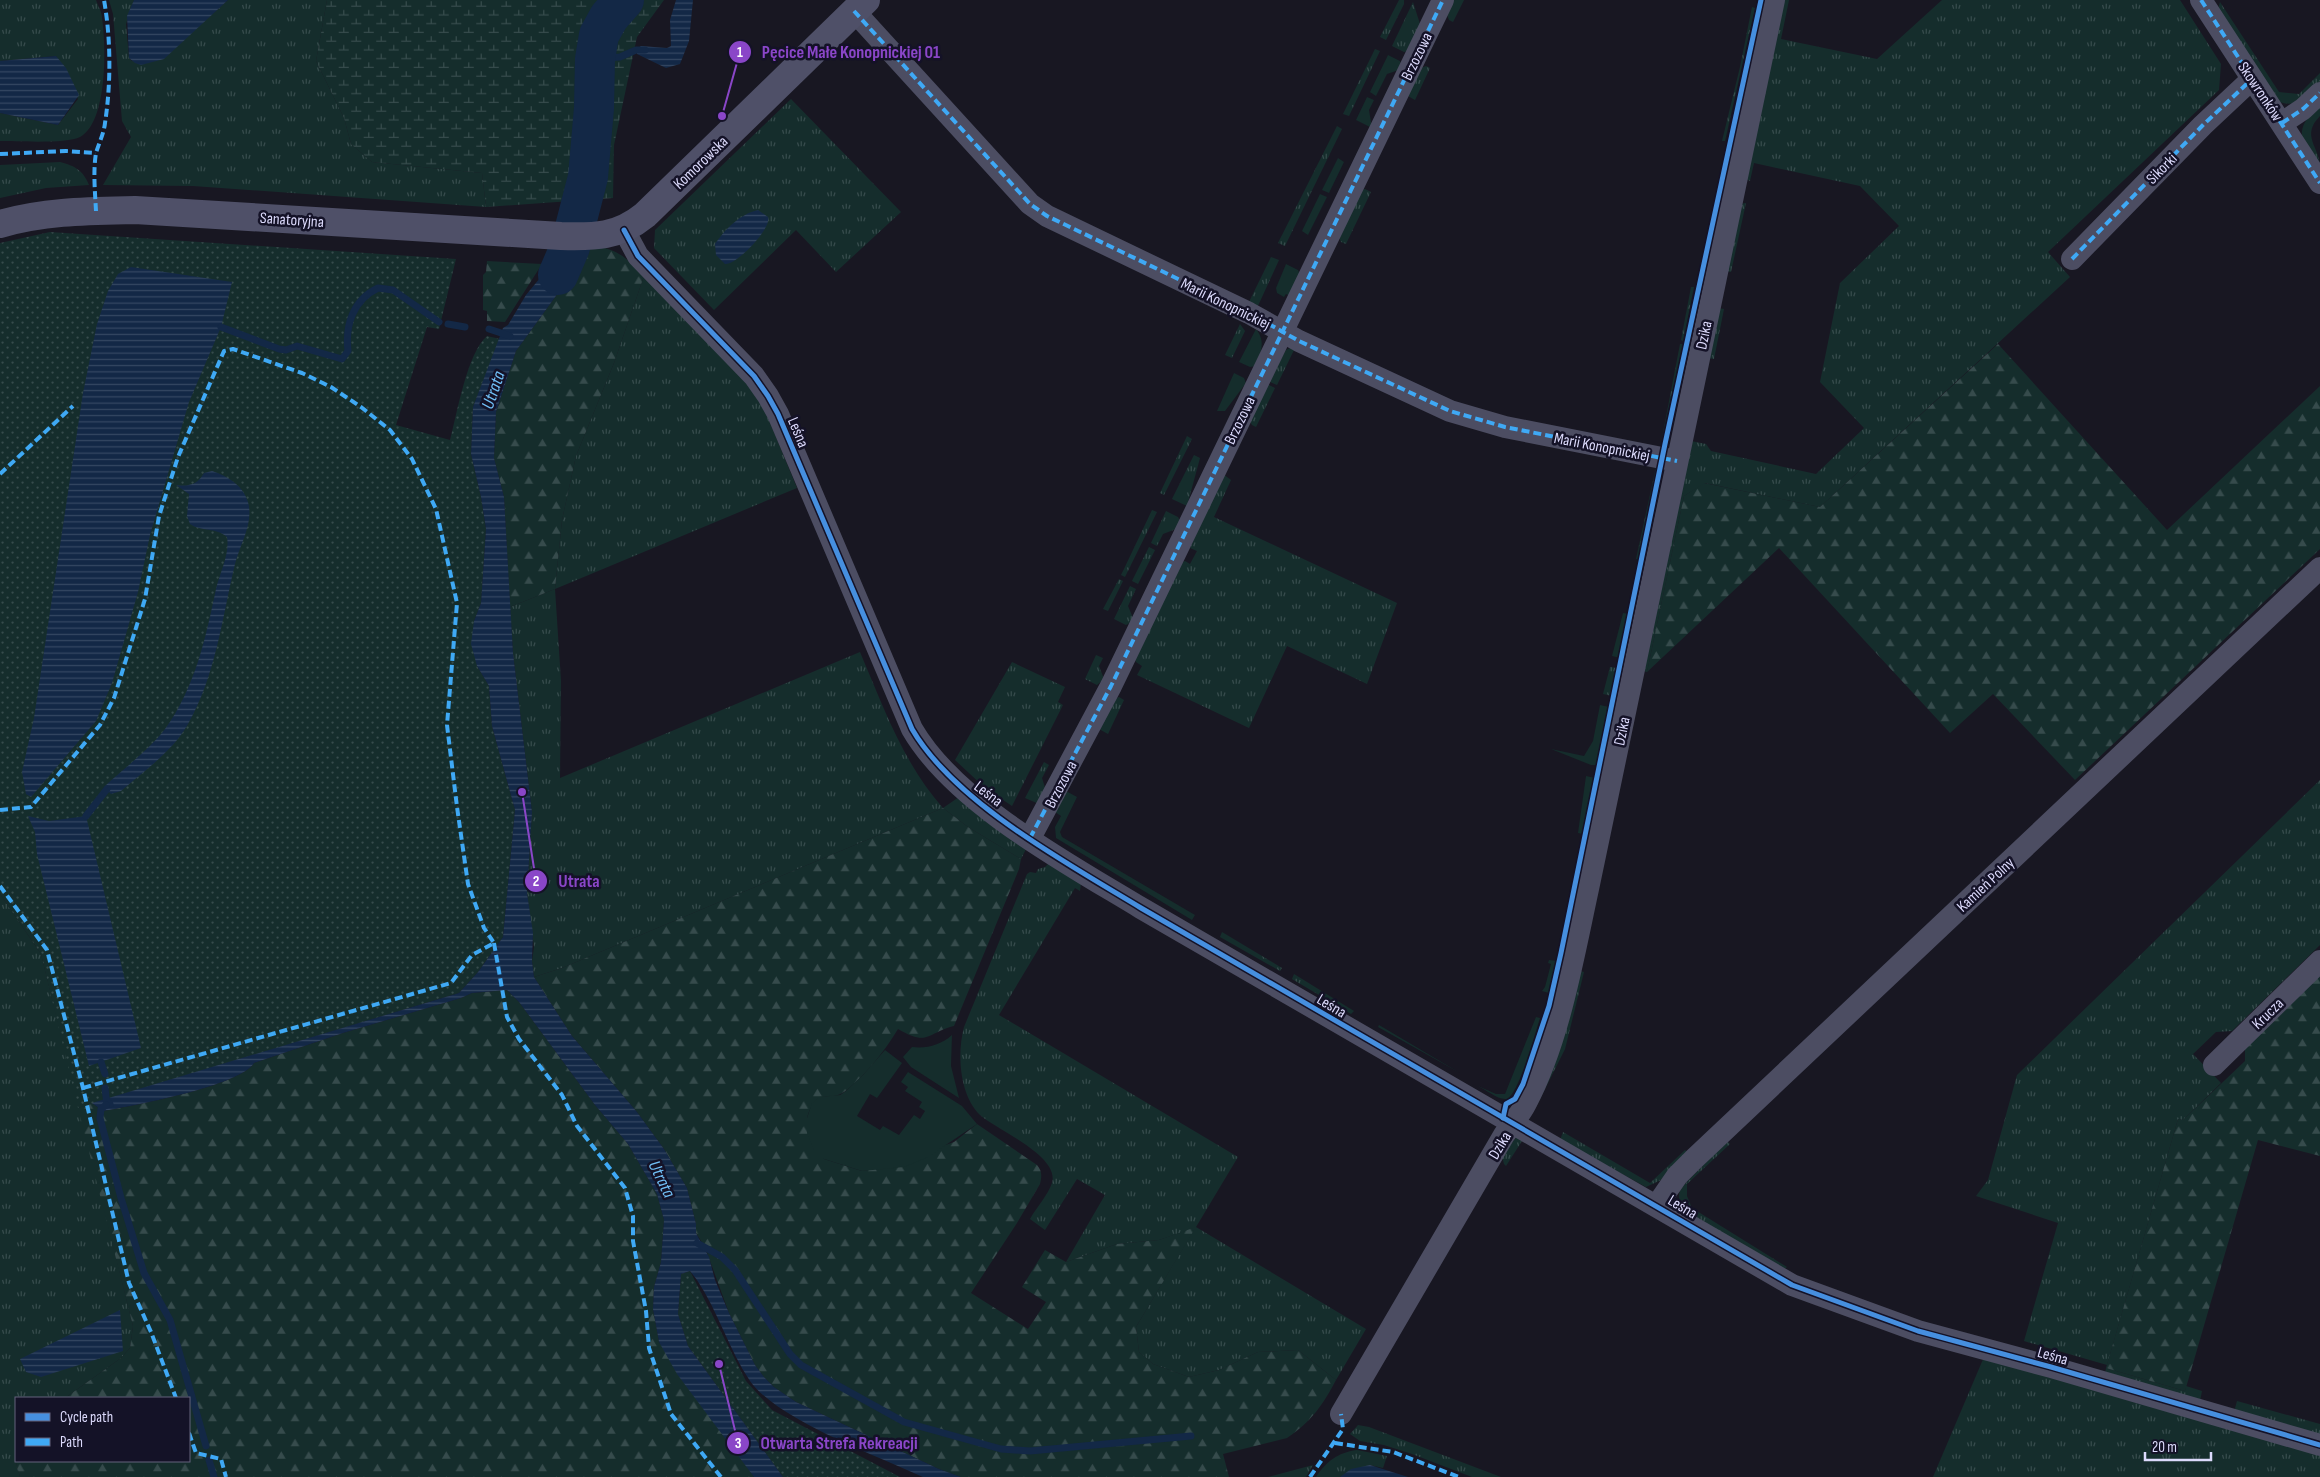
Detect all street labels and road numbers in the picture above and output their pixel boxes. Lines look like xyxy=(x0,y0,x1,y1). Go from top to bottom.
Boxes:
street label: Brzozowa xyxy=(1398,30,1437,84)
street label: Skowronków xyxy=(2233,59,2287,125)
street label: Komorowska xyxy=(670,132,732,194)
street label: Sikorki xyxy=(2143,150,2182,189)
street label: Sanatoryjna xyxy=(259,209,325,232)
street label: Marii Konopnickiej xyxy=(1178,275,1273,334)
street label: Dzika xyxy=(1692,319,1717,351)
street label: Brzozowa xyxy=(1221,394,1260,448)
street label: Leśna xyxy=(783,415,812,451)
street label: Marii Konopnickiej xyxy=(1552,429,1651,466)
street label: Dzika xyxy=(1610,715,1635,747)
street label: Brzozowa xyxy=(1041,758,1082,812)
street label: Leśna xyxy=(970,777,1006,811)
street label: Kamień Polny xyxy=(1953,854,2019,917)
street label: Leśna xyxy=(1313,990,1349,1022)
street label: Krucza xyxy=(2248,995,2288,1034)
street label: Dzika xyxy=(1485,1129,1516,1163)
street label: Leśna xyxy=(1664,1191,1700,1223)
street label: Leśna xyxy=(2035,1343,2070,1370)

